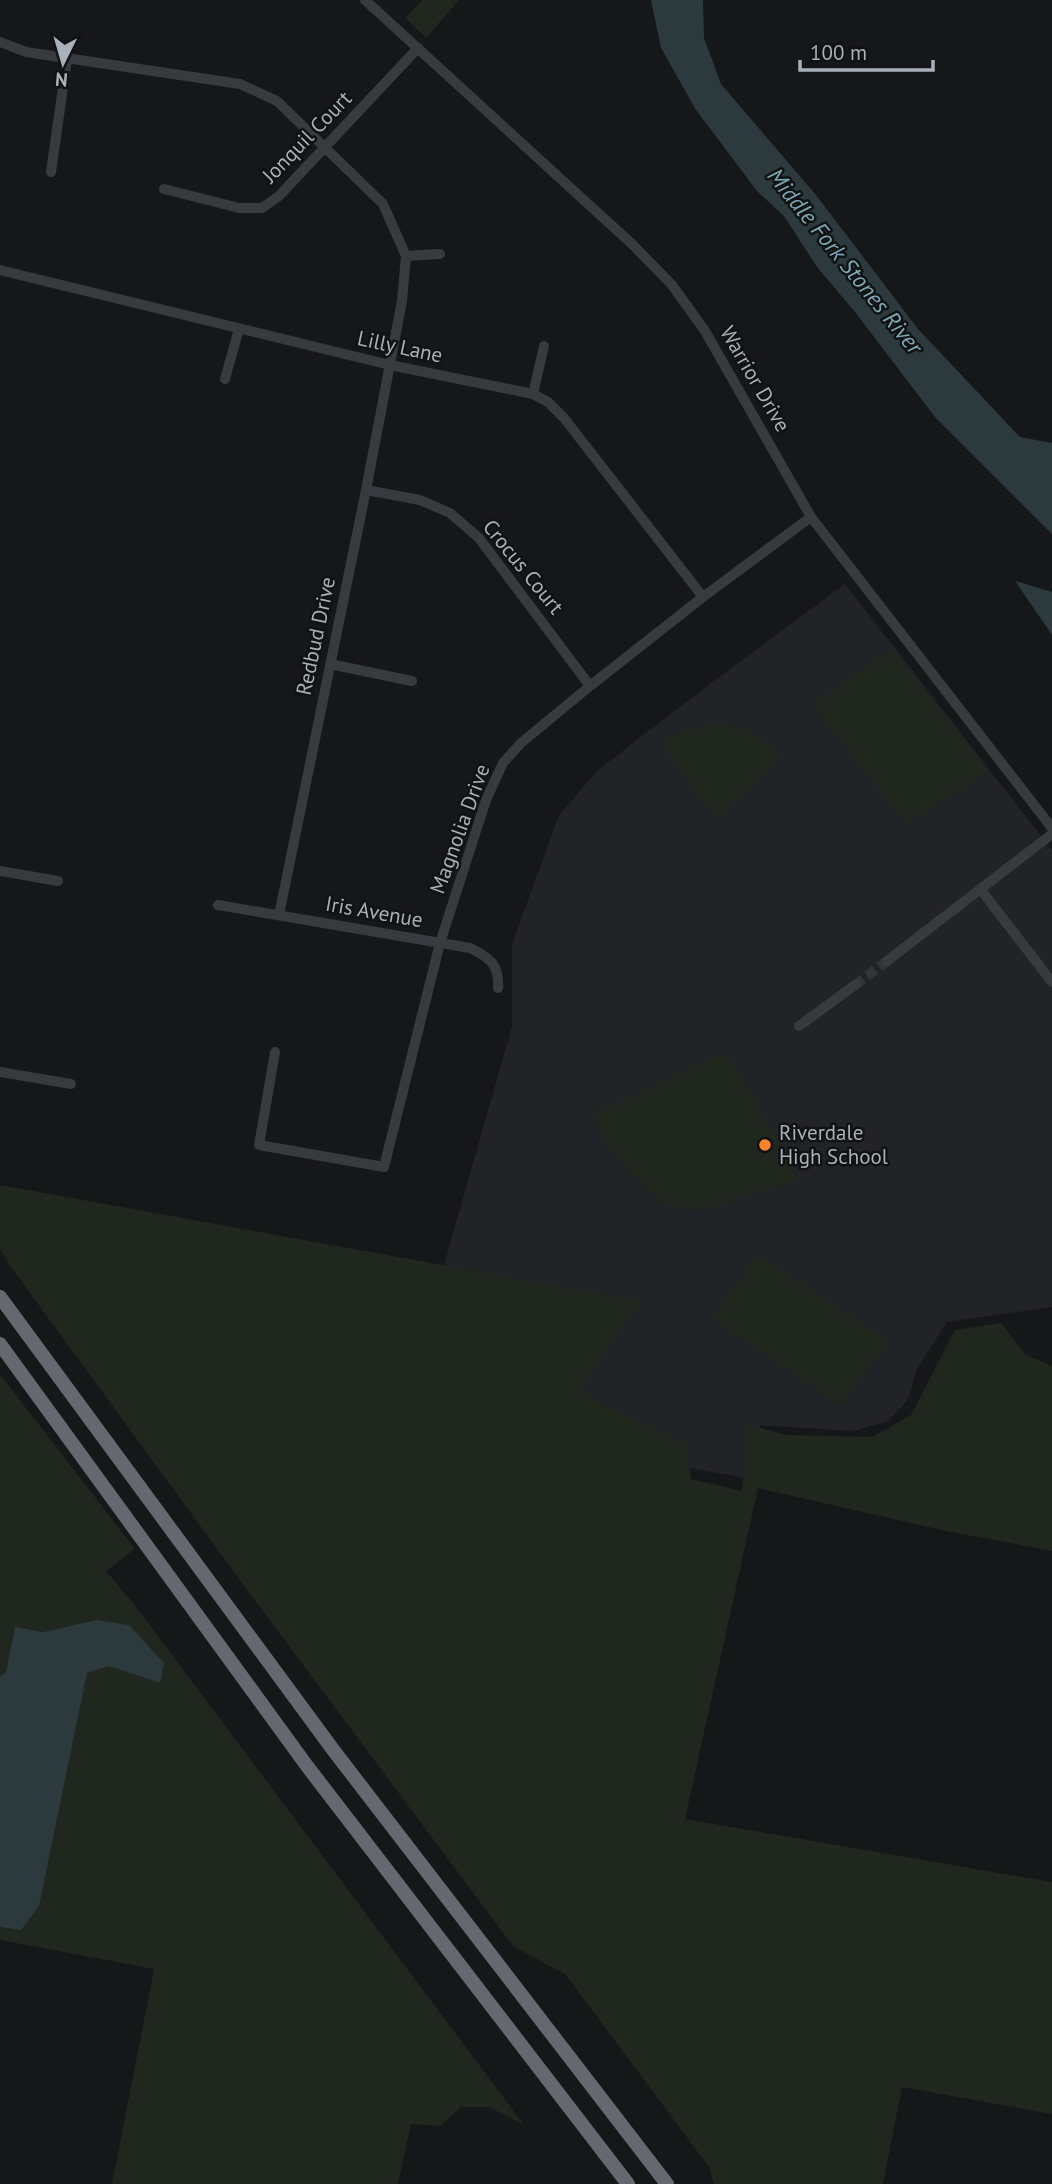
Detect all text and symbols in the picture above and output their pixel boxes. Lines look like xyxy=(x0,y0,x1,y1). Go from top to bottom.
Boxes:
north arrow xyxy=(28,28,98,98)
scale bar xyxy=(800,28,933,72)
text: 100 m xyxy=(810,39,867,66)
text: N xyxy=(54,67,69,92)
street label: Jonquil Court xyxy=(255,85,357,189)
water label: Middle Fork Stones River xyxy=(761,162,930,361)
street label: Warrior Drive xyxy=(714,321,797,437)
street label: Lilly Lane xyxy=(355,324,445,369)
street label: Crocus Court xyxy=(477,514,570,619)
street label: Redbud Drive xyxy=(290,574,341,697)
street label: Magnolia Drive xyxy=(424,760,495,897)
street label: Iris Avenue xyxy=(323,890,425,933)
place label: Riverdale High School xyxy=(779,1119,888,1170)
marker: Riverdale High School xyxy=(757,1137,773,1153)

